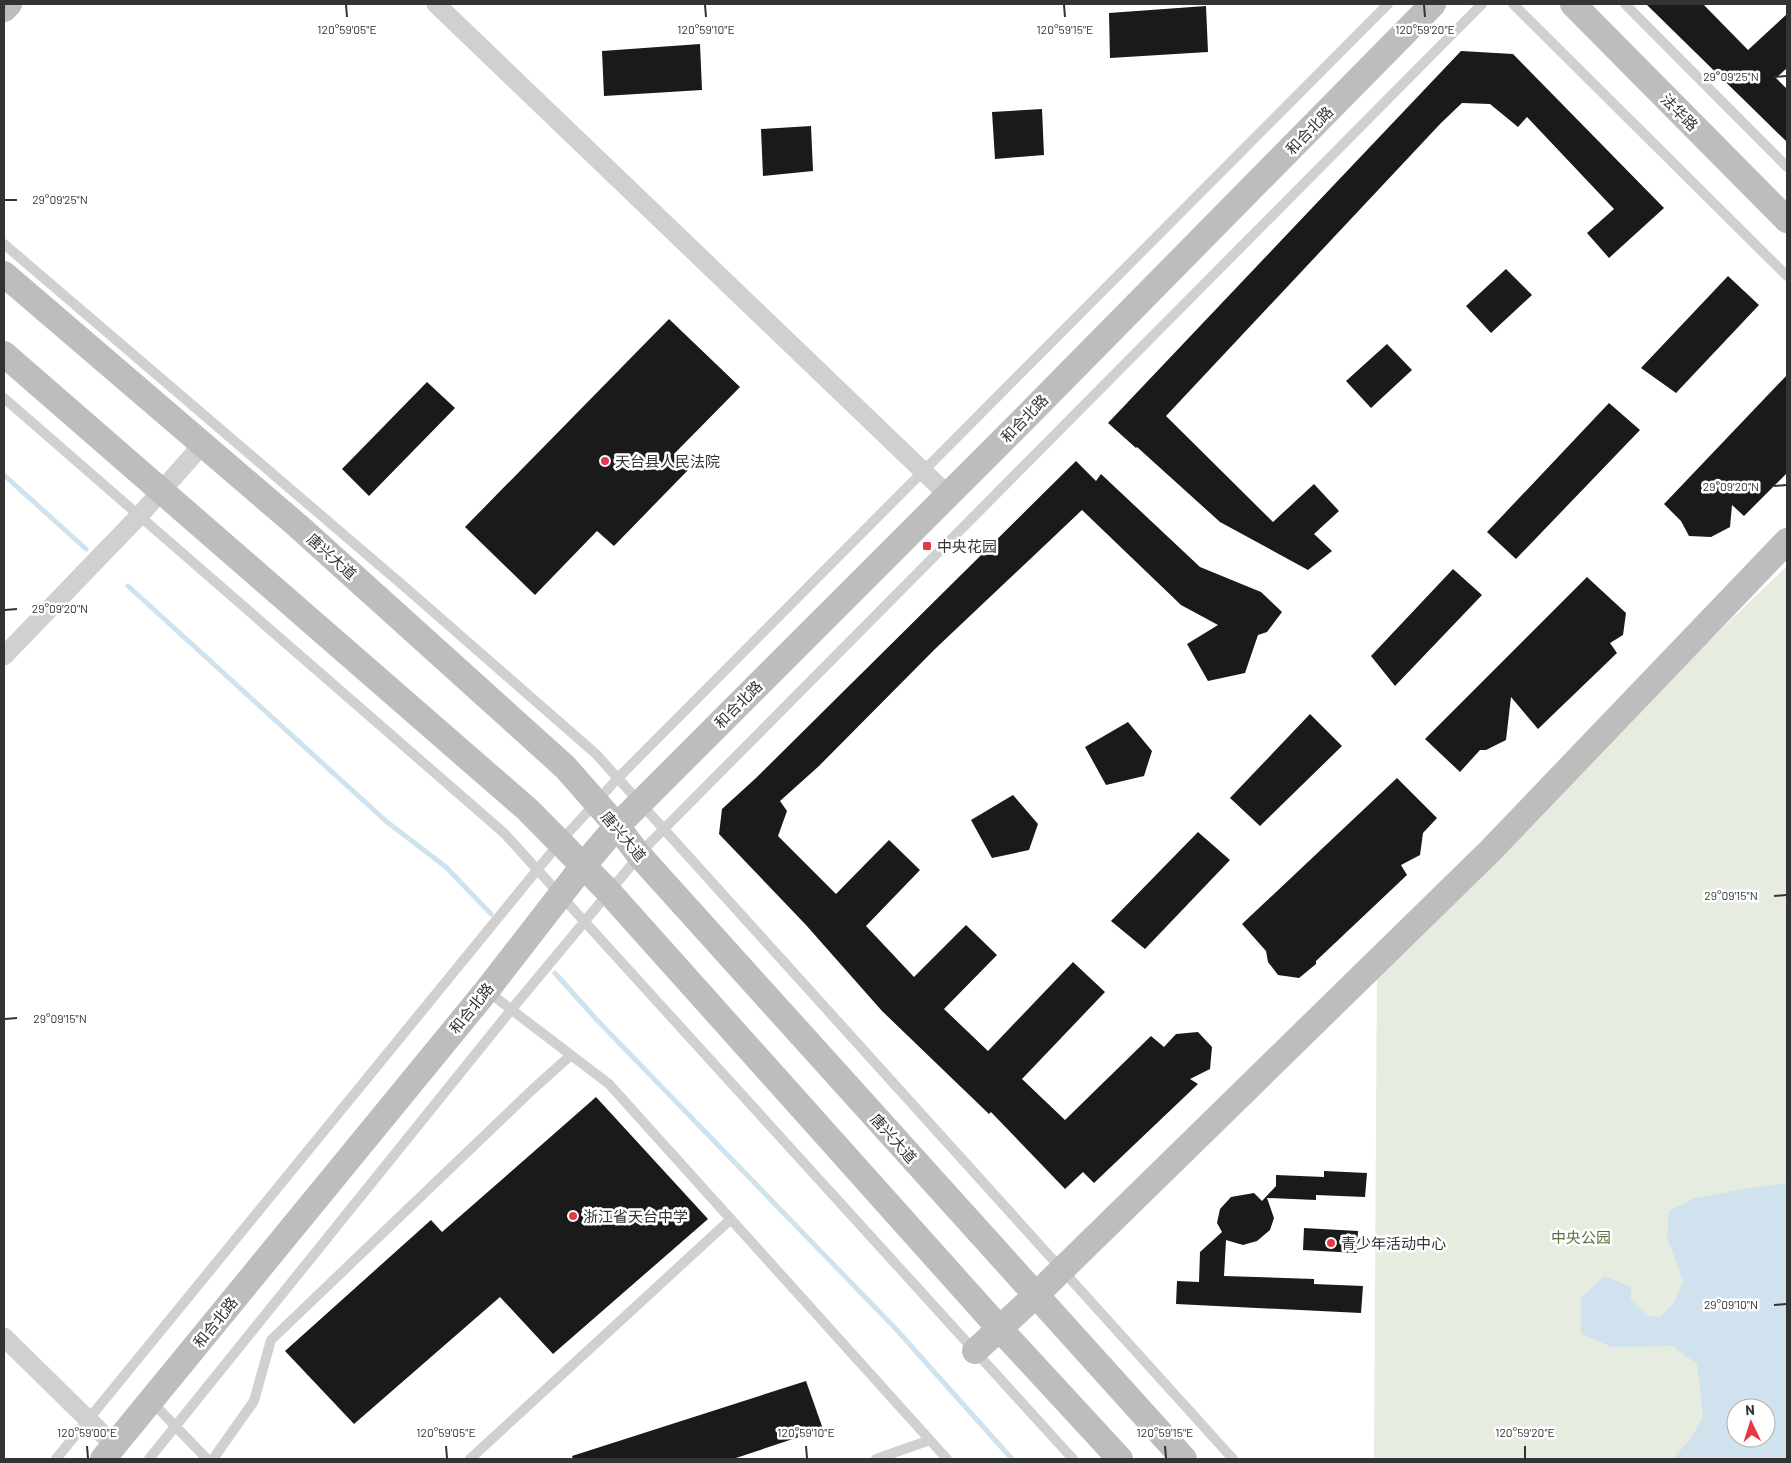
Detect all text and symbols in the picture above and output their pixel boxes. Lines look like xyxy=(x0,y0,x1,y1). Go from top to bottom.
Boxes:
text: 120°59'05"E xyxy=(317,22,377,36)
text: 120°59'10"E xyxy=(677,22,735,36)
text: 120°59'15"E xyxy=(1037,22,1093,36)
text: 120°59'20"E xyxy=(1395,22,1455,36)
text: 29°09'25"N xyxy=(1703,69,1759,83)
street label: 法华路 xyxy=(1658,90,1702,134)
street label: 和合北路 xyxy=(1282,102,1336,158)
text: 29°09'25"N xyxy=(32,192,88,206)
street label: 和合北路 xyxy=(997,390,1051,446)
place label: 天台县人民法院 xyxy=(615,452,720,470)
marker: 天台县人民法院 xyxy=(599,455,611,467)
text: 29°09'20"N xyxy=(1703,479,1759,493)
street label: 唐兴大道 xyxy=(304,529,360,583)
place label: 中央花园 xyxy=(937,537,997,555)
marker: 中央花园 xyxy=(921,540,933,552)
text: 29°09'20"N xyxy=(32,601,88,615)
street label: 和合北路 xyxy=(710,676,766,732)
street label: 唐兴大道 xyxy=(598,807,650,865)
text: 29°09'15"N xyxy=(1704,888,1758,902)
street label: 和合北路 xyxy=(445,979,497,1037)
text: 29°09'15"N xyxy=(33,1011,87,1025)
street label: 唐兴大道 xyxy=(867,1110,921,1166)
place label: 浙江省天台中学 xyxy=(583,1207,688,1225)
marker: 浙江省天台中学 xyxy=(567,1210,579,1222)
park label: 中央公园 xyxy=(1551,1228,1611,1246)
place label: 青少年活动中心 xyxy=(1341,1234,1446,1252)
marker: 青少年活动中心 xyxy=(1325,1237,1337,1249)
street label: 和合北路 xyxy=(189,1293,241,1351)
text: 29°09'10"N xyxy=(1704,1297,1758,1311)
north arrow xyxy=(1726,1398,1776,1448)
text: N xyxy=(1745,1401,1755,1418)
text: 120°59'00"E xyxy=(57,1425,117,1439)
text: 120°59'05"E xyxy=(416,1425,476,1439)
text: 120°59'10"E xyxy=(777,1425,835,1439)
text: 120°59'15"E xyxy=(1137,1425,1193,1439)
text: 120°59'20"E xyxy=(1495,1425,1555,1439)

